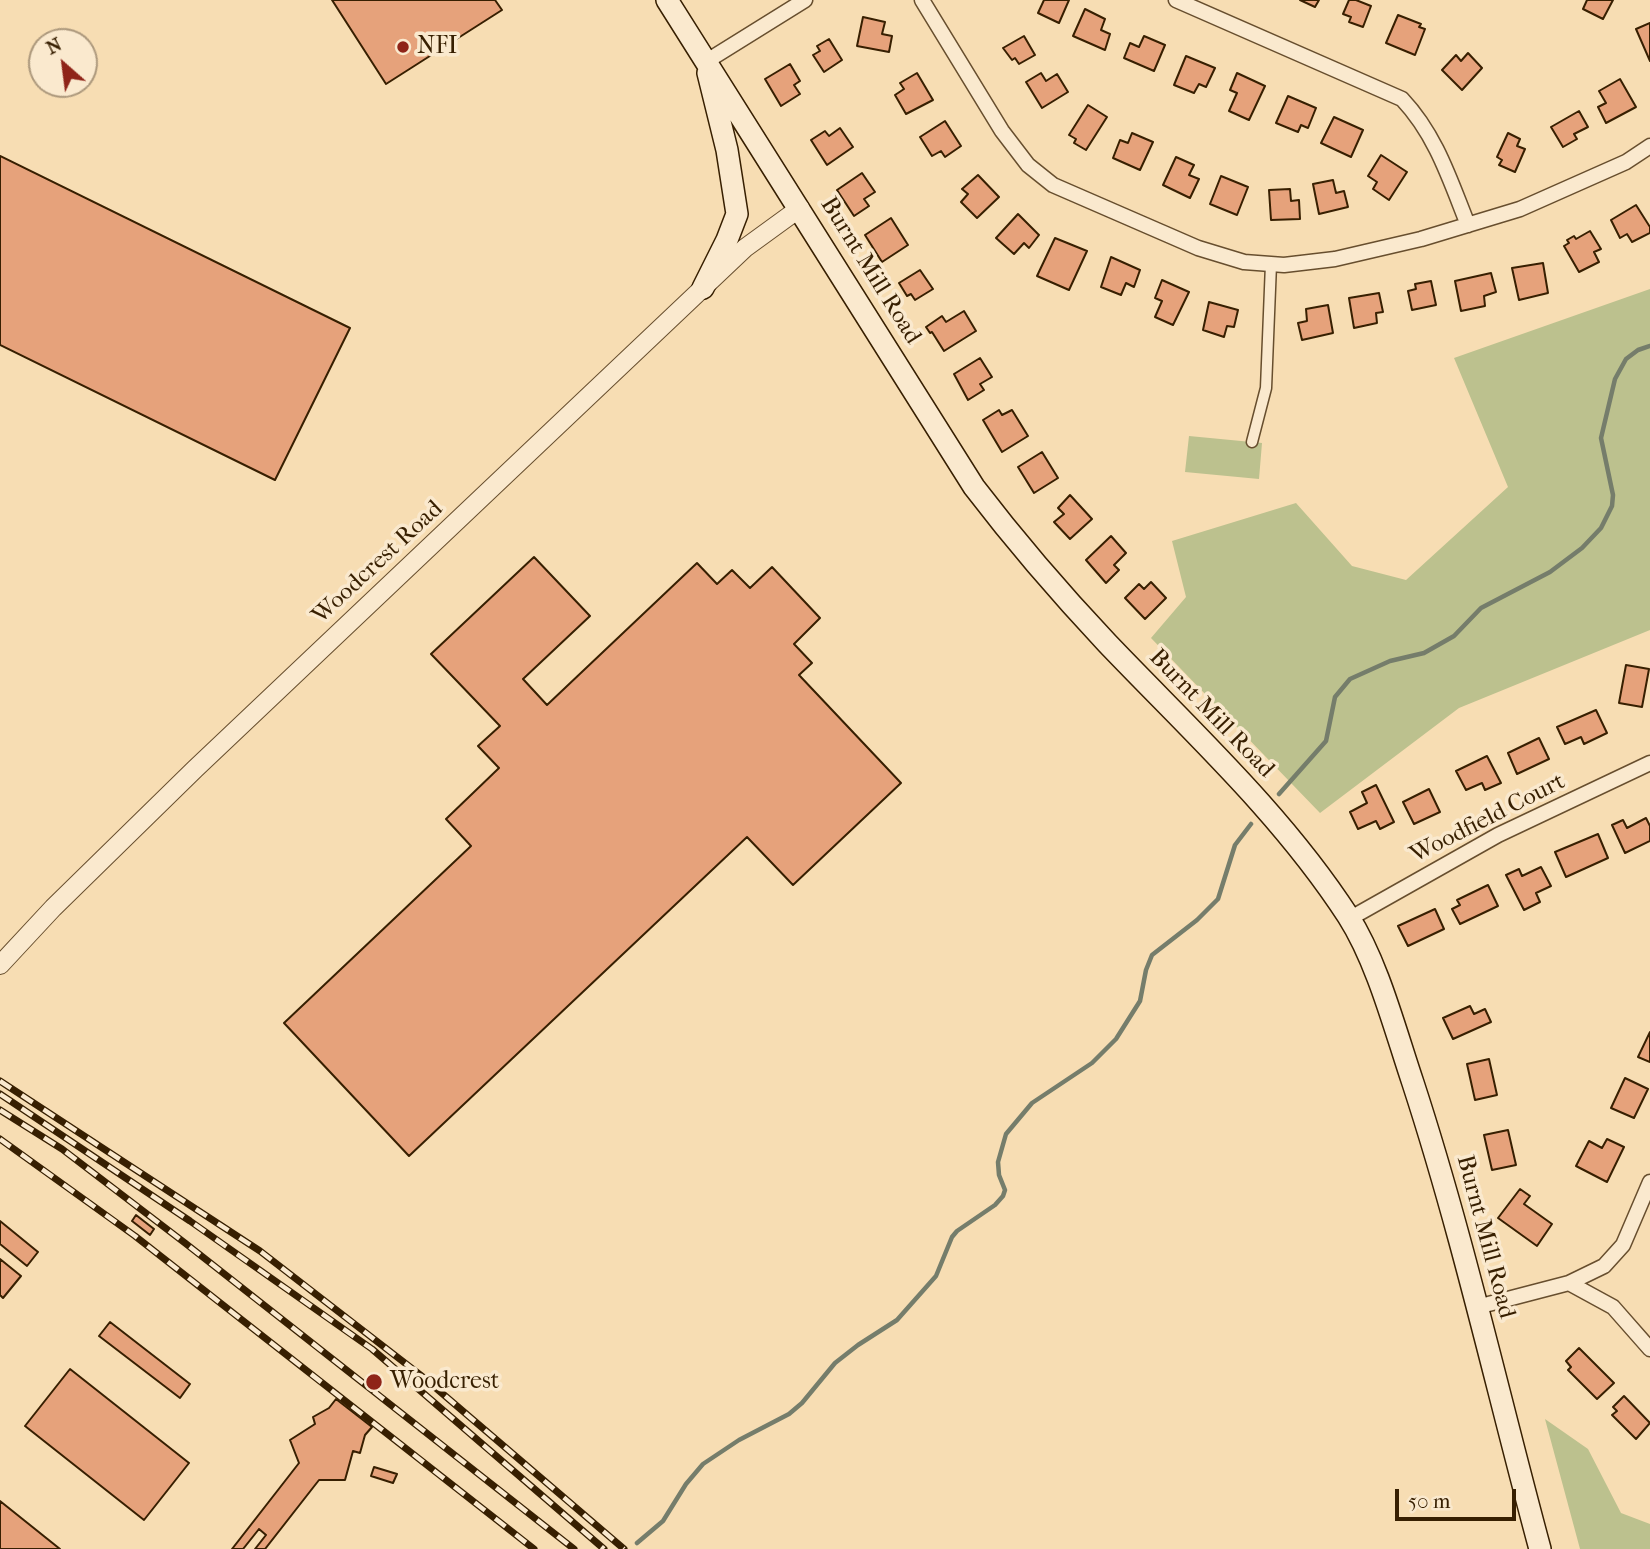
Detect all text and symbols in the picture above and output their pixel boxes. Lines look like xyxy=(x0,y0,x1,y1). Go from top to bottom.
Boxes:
north arrow xyxy=(28,28,98,98)
text: N xyxy=(43,33,66,59)
place label: NFI xyxy=(417,33,457,61)
marker: NFI xyxy=(395,39,411,55)
street label: Burnt Mill Road xyxy=(813,192,927,350)
street label: Woodcrest Road xyxy=(307,495,449,631)
street label: Burnt Mill Road xyxy=(1142,644,1280,784)
street label: Woodfield Court xyxy=(1406,768,1570,870)
street label: Burnt Mill Road xyxy=(1449,1152,1521,1322)
place label: Woodcrest xyxy=(390,1368,499,1396)
marker: Woodcrest xyxy=(364,1372,384,1392)
scale bar xyxy=(1398,1476,1519,1520)
text: 50 m xyxy=(1408,1489,1451,1513)

